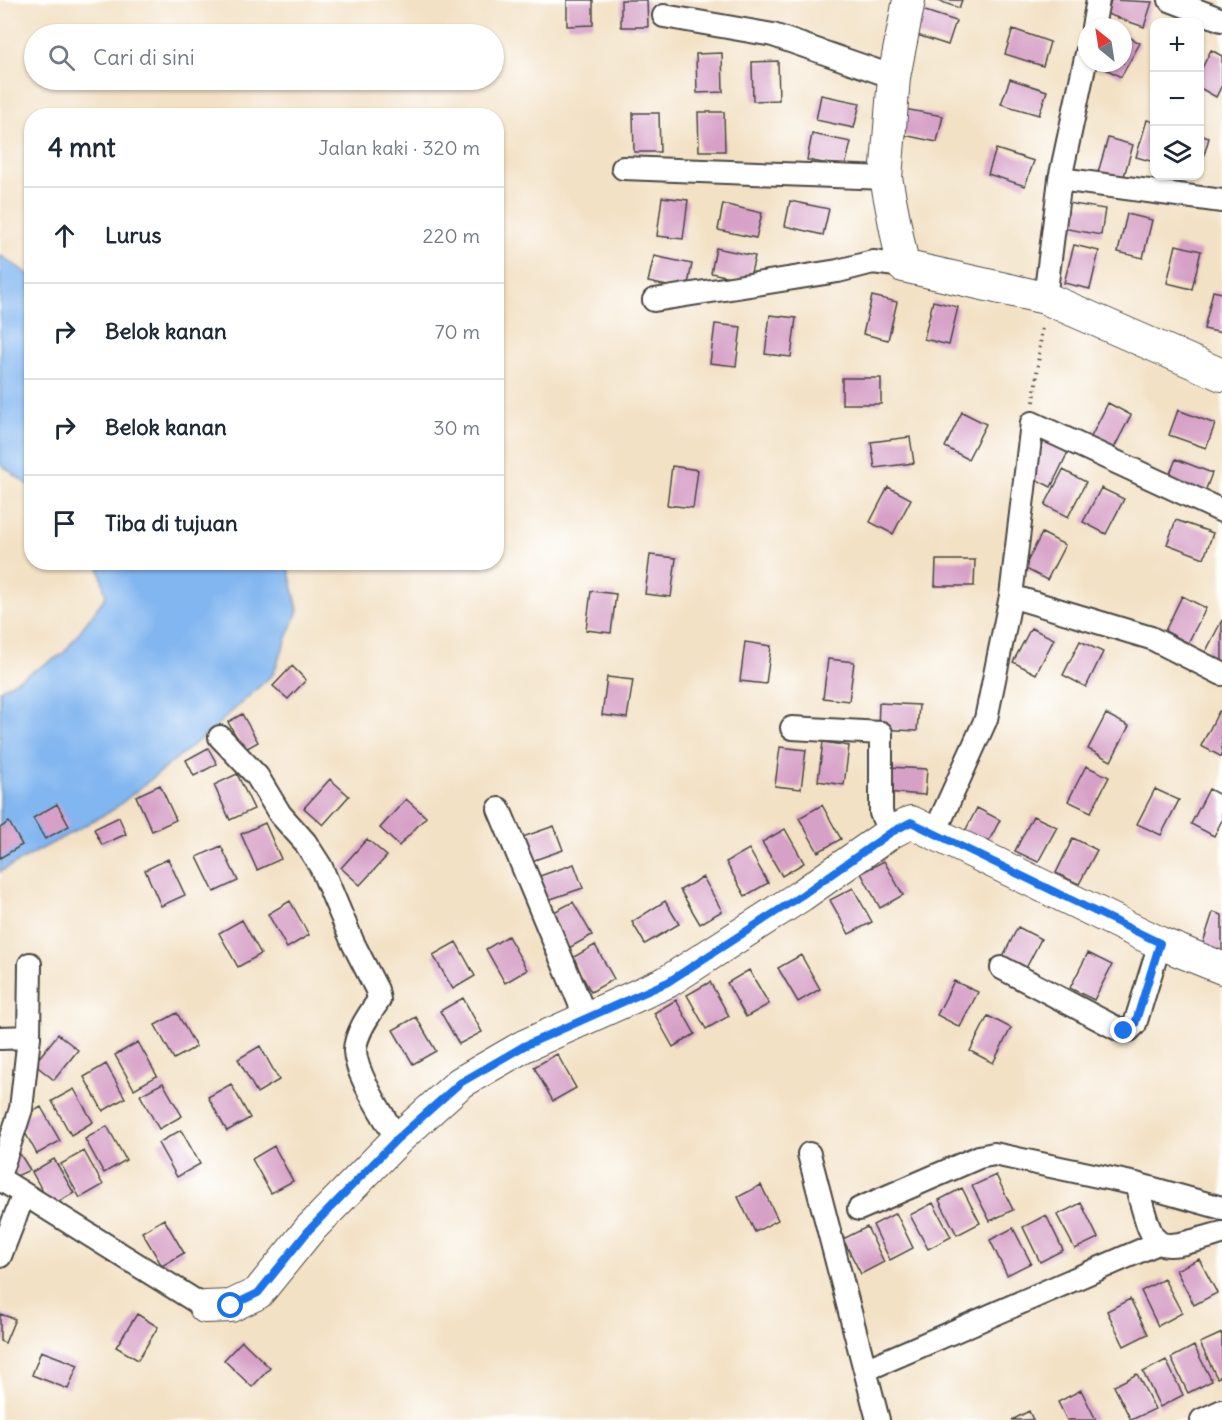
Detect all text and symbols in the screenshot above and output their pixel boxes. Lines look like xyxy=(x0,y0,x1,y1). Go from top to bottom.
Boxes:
north arrow xyxy=(1078,18,1132,72)
map controls xyxy=(1150,18,1204,180)
button: + xyxy=(1150,18,1204,72)
search box xyxy=(24,24,504,90)
icon: search xyxy=(45,41,78,74)
text: Cari di sini xyxy=(93,43,195,71)
button: − xyxy=(1150,72,1204,126)
button: layers xyxy=(1150,126,1204,180)
text: 4 mnt xyxy=(48,131,116,164)
text: Jalan kaki · 320 m xyxy=(318,135,480,160)
icon: ahead xyxy=(48,219,81,252)
text: Lurus xyxy=(105,221,161,249)
text: 220 m xyxy=(423,223,480,248)
icon: right xyxy=(48,315,81,348)
text: Belok kanan xyxy=(105,317,227,345)
text: 70 m xyxy=(435,319,480,344)
icon: right xyxy=(48,411,81,444)
text: Belok kanan xyxy=(105,413,227,441)
text: 30 m xyxy=(433,415,480,440)
icon: arrive xyxy=(48,507,81,540)
text: Tiba di tujuan xyxy=(105,509,238,537)
route end xyxy=(1110,1017,1136,1043)
route start xyxy=(217,1292,243,1318)

